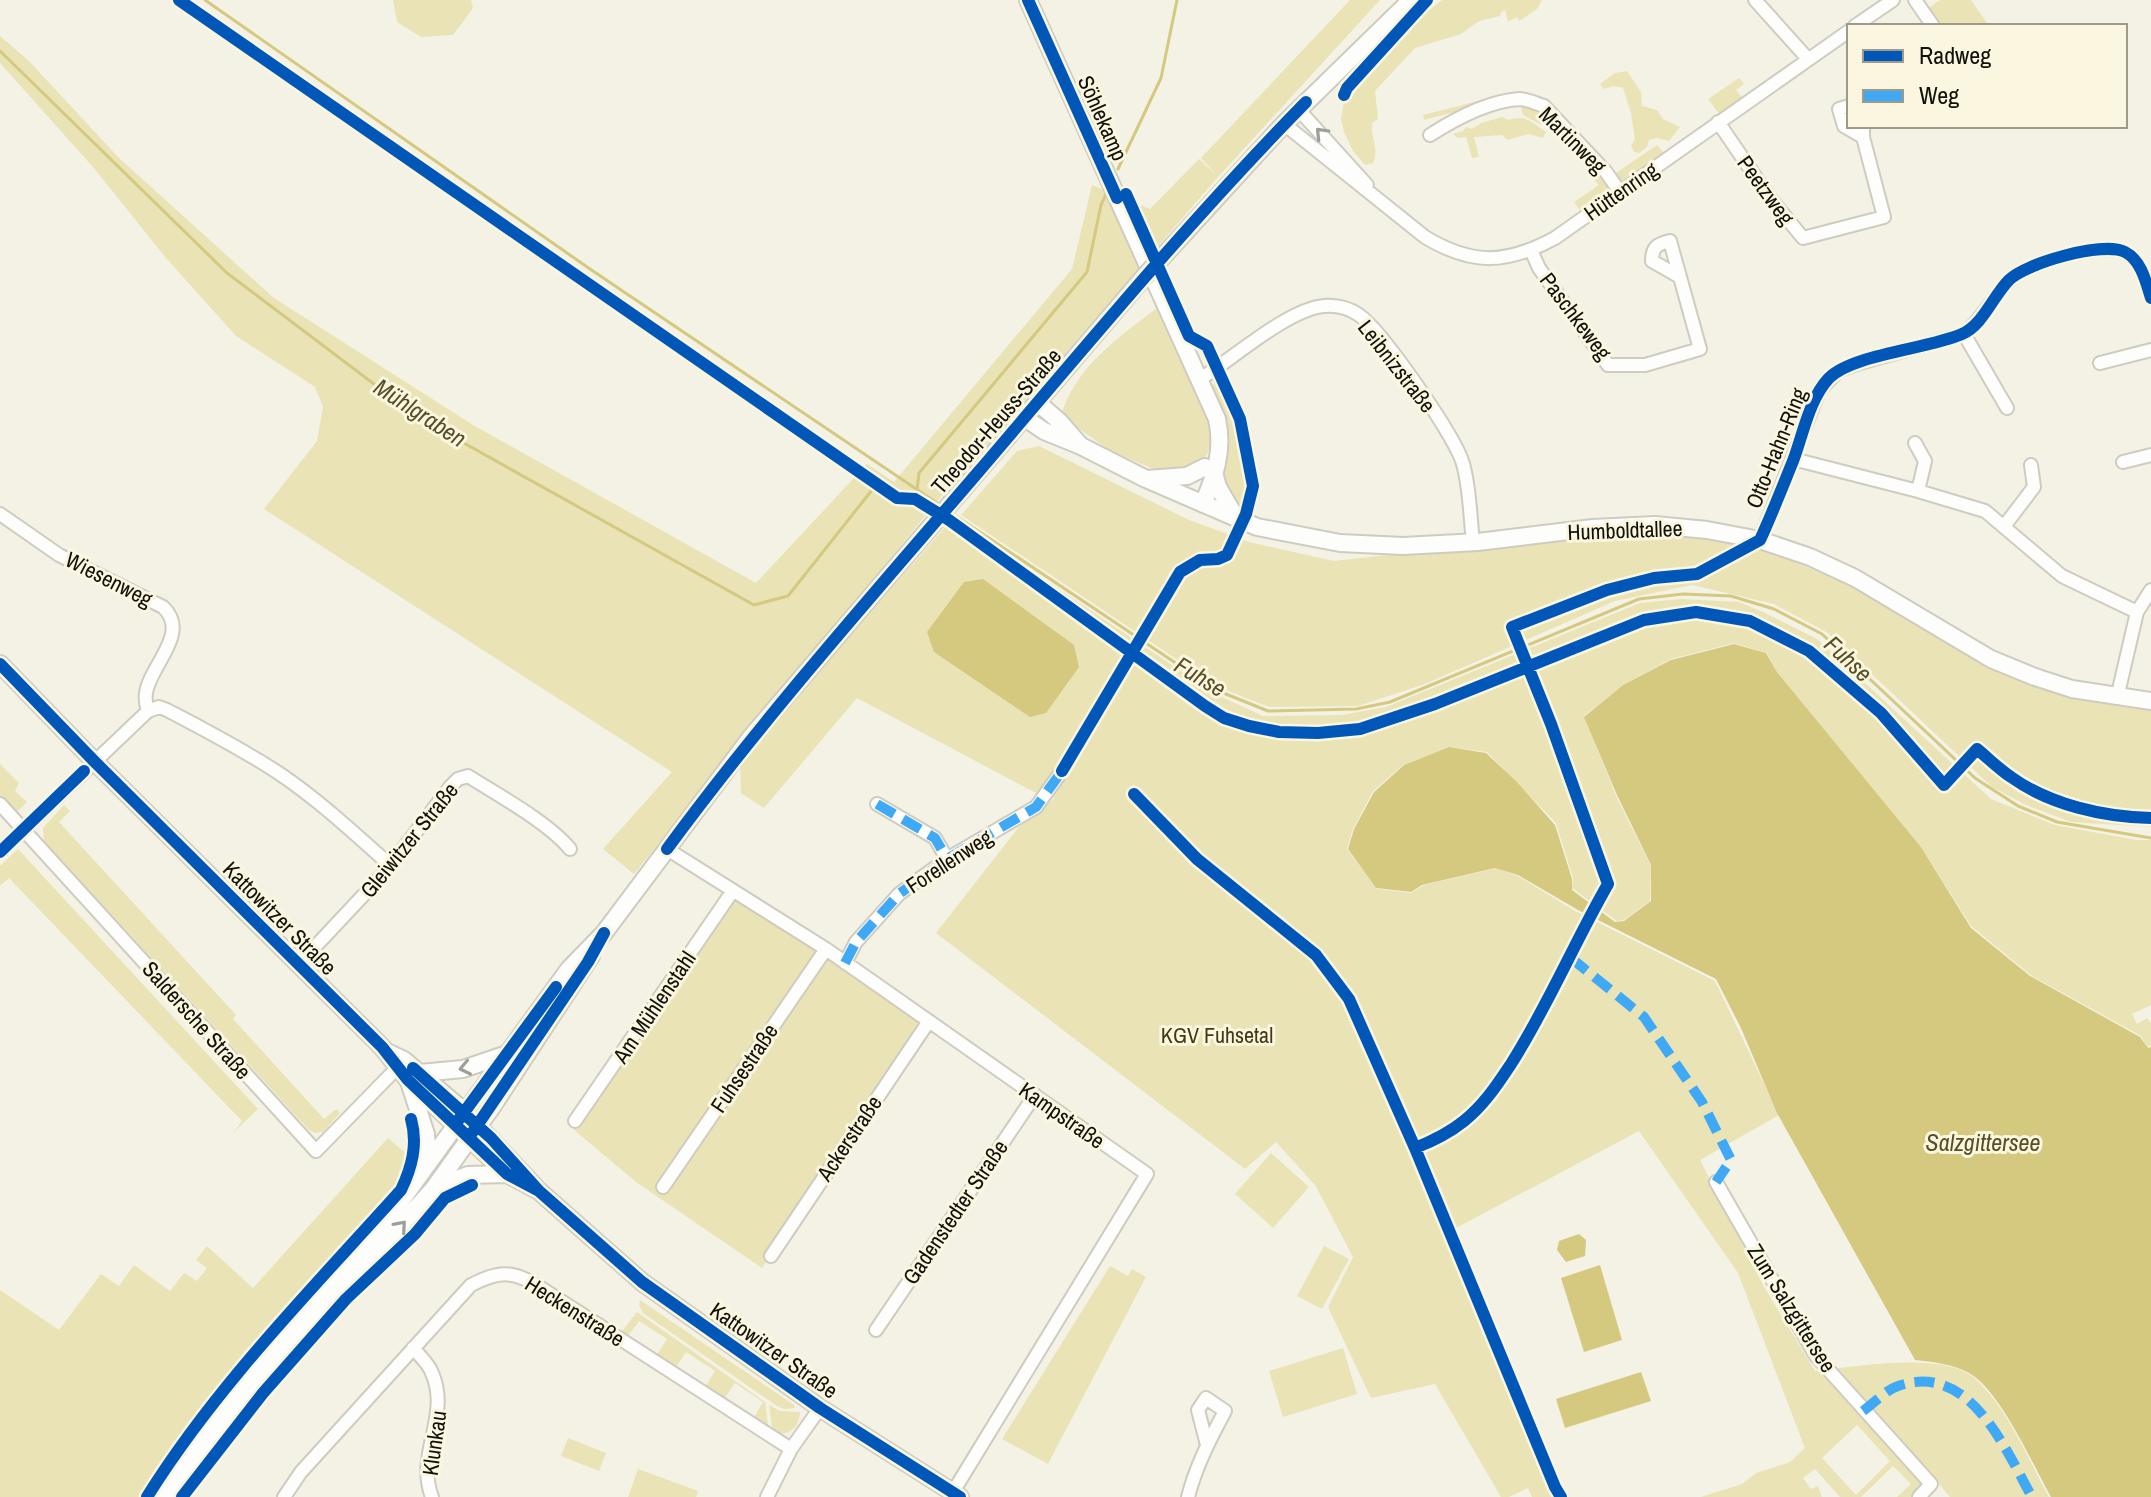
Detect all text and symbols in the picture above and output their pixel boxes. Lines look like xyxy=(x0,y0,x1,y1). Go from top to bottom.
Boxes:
legend xyxy=(1847,24,2127,128)
text: Radweg xyxy=(1919,39,1991,71)
street label: Söhlekamp xyxy=(1071,71,1135,165)
text: Weg xyxy=(1919,79,1959,111)
street label: Martinweg xyxy=(1533,100,1613,180)
one-way arrow xyxy=(1316,128,1331,142)
street label: Peetzweg xyxy=(1731,149,1801,231)
street label: Hüttenring xyxy=(1578,155,1664,227)
street label: Paschkeweg xyxy=(1533,266,1619,366)
street label: Leibnizstraße xyxy=(1351,313,1443,419)
street label: Theodor-Heuss-Straße xyxy=(924,342,1068,500)
water label: Mühlgraben xyxy=(368,370,473,454)
street label: Otto-Hahn-Ring xyxy=(1738,383,1814,513)
street label: Humboldtallee xyxy=(1567,513,1683,547)
street label: Wiesenweg xyxy=(60,544,158,614)
water label: Fuhse xyxy=(1818,628,1880,689)
water label: Fuhse xyxy=(1169,648,1232,704)
street label: Gleiwitzer Straße xyxy=(353,776,465,904)
street label: Forellenweg xyxy=(900,822,998,900)
street label: Kattowitzer Straße xyxy=(217,855,343,981)
street label: Am Mühlenstahl xyxy=(605,945,703,1070)
street label: Saldersche Straße xyxy=(136,954,258,1086)
street label: Fuhsestraße xyxy=(703,1018,785,1118)
park label: KGV Fuhsetal xyxy=(1161,1020,1273,1050)
one-way arrow xyxy=(459,1059,473,1076)
street label: Kampstraße xyxy=(1013,1075,1111,1155)
street label: Ackerstraße xyxy=(809,1089,889,1188)
water label: Salzgittersee xyxy=(1926,1126,2040,1158)
street label: Gadenstedter Straße xyxy=(895,1134,1015,1290)
one-way arrow xyxy=(391,1220,406,1235)
street label: Zum Salzgittersee xyxy=(1740,1238,1844,1378)
street label: Heckenstraße xyxy=(519,1269,631,1353)
street label: Kattowitzer Straße xyxy=(704,1295,844,1405)
street label: Klunkau xyxy=(415,1409,453,1477)

